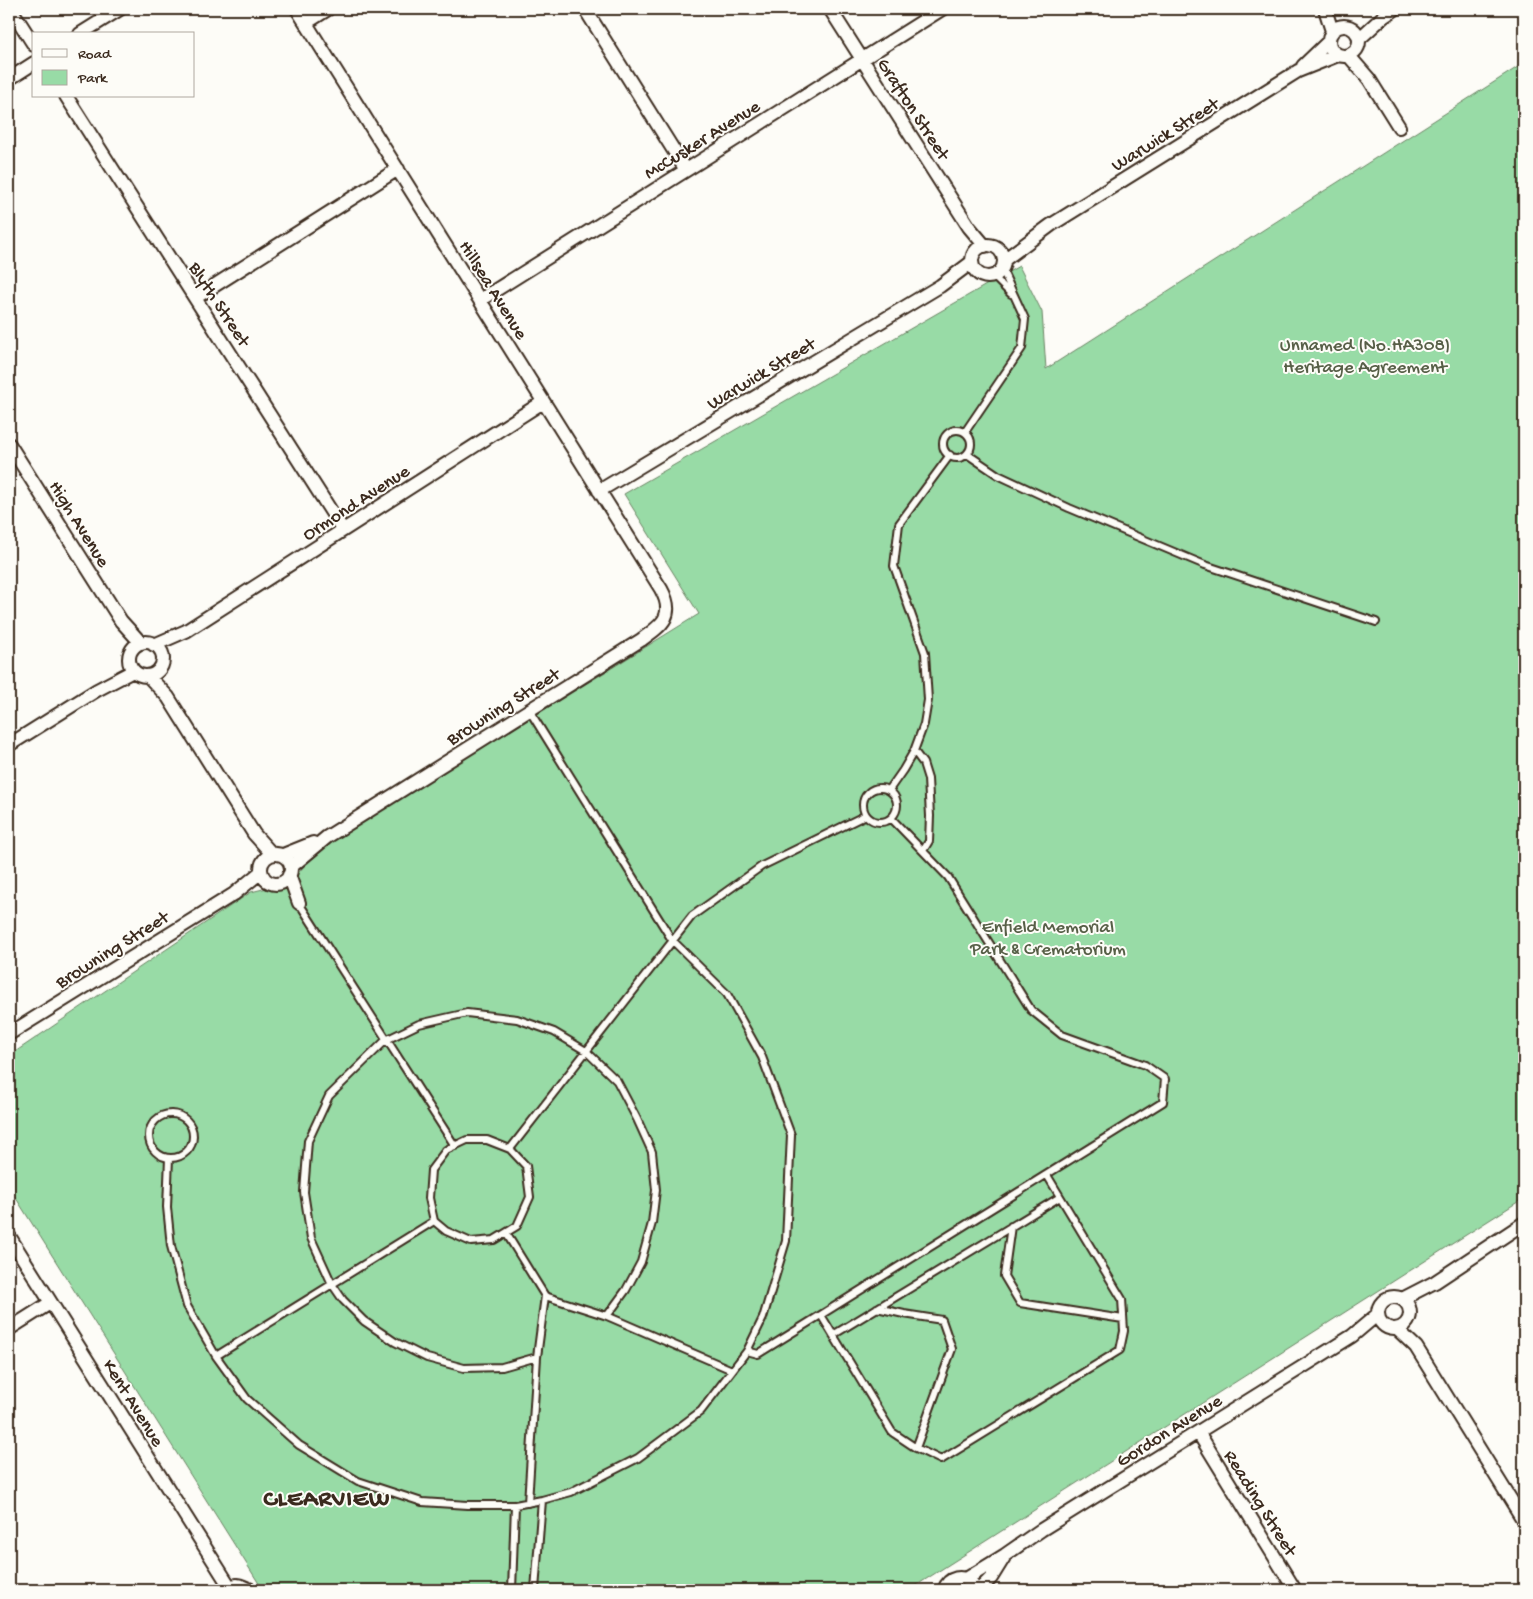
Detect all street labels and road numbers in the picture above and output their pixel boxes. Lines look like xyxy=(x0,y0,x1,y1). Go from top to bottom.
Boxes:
street label: Grafton Street xyxy=(871,55,955,167)
street label: Warwick Street xyxy=(1108,93,1226,178)
street label: McCusker Avenue xyxy=(641,96,765,186)
street label: Hillsea Avenue xyxy=(453,237,532,345)
street label: Blyth Street xyxy=(182,257,255,353)
street label: Warwick Street xyxy=(703,332,822,416)
street label: Ormond Avenue xyxy=(299,461,415,547)
street label: High Avenue xyxy=(42,477,114,573)
street label: Browning Street xyxy=(442,663,567,752)
street label: Browning Street xyxy=(51,906,176,995)
street label: Kent Avenue xyxy=(96,1356,168,1452)
street label: Gordon Avenue xyxy=(1113,1390,1227,1474)
street label: Reading Street xyxy=(1217,1447,1302,1563)

